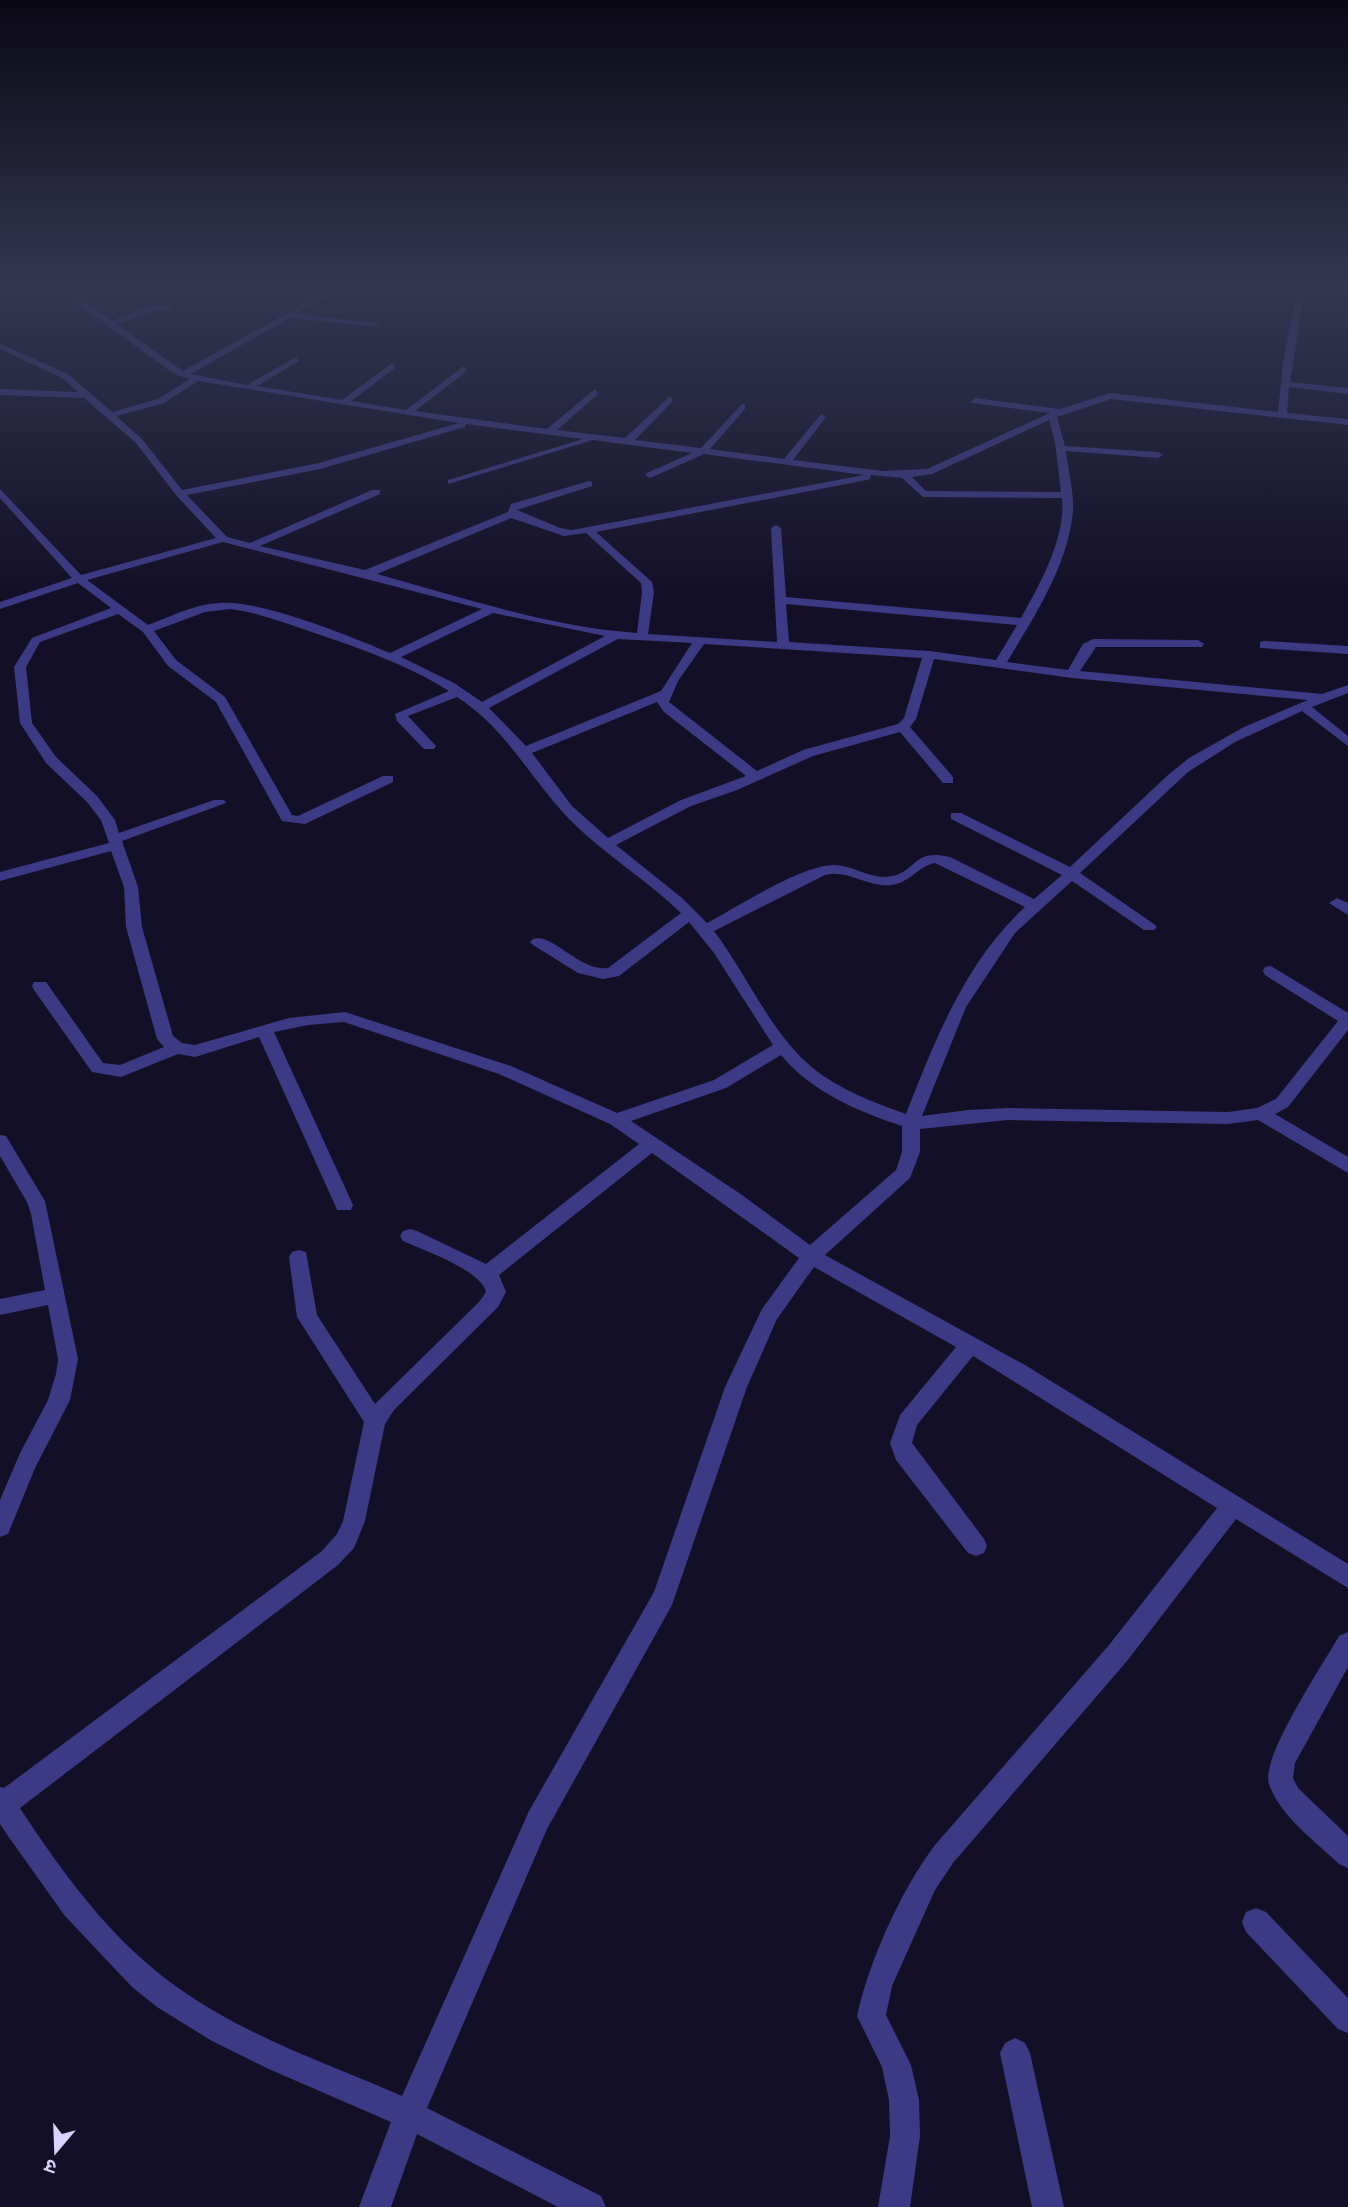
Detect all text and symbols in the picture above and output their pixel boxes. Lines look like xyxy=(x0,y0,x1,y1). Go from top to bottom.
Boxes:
north arrow xyxy=(21,2116,91,2186)
text: उ xyxy=(41,2154,60,2179)

